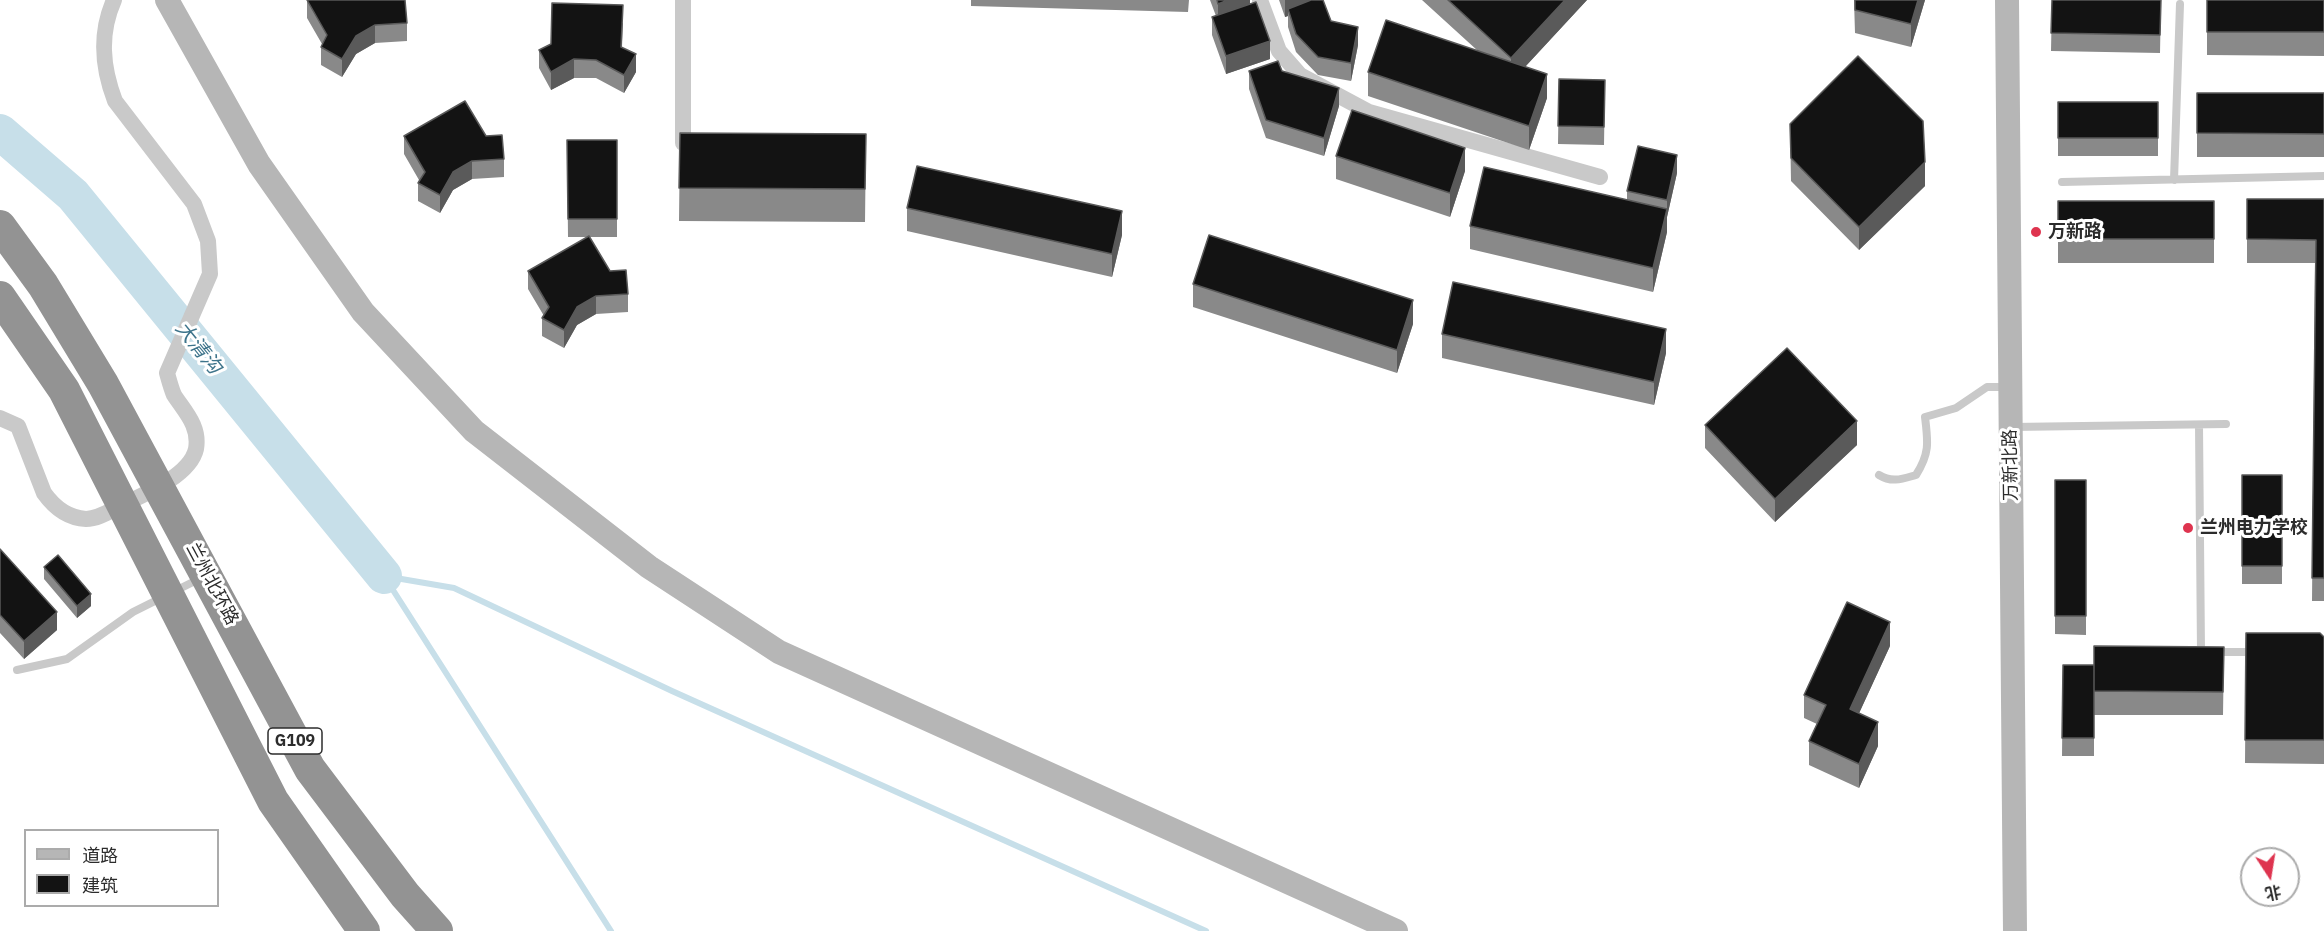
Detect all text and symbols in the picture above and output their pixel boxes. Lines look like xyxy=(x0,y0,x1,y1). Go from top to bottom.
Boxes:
place label: 万新路 xyxy=(2048,221,2102,243)
marker: 万新路 xyxy=(2029,225,2043,239)
water label: 大清沟 xyxy=(170,317,226,379)
street label: 万新北路 xyxy=(2000,429,2022,501)
place label: 兰州电力学校 xyxy=(2200,517,2308,539)
marker: 兰州电力学校 xyxy=(2181,521,2195,535)
street label: 兰州北环路 xyxy=(181,539,243,629)
road number: G109 xyxy=(268,728,322,754)
legend xyxy=(24,829,219,907)
text: 道路 xyxy=(82,844,118,867)
north arrow xyxy=(2240,847,2300,907)
text: 建筑 xyxy=(82,874,118,897)
text: 北 xyxy=(2263,881,2283,904)

